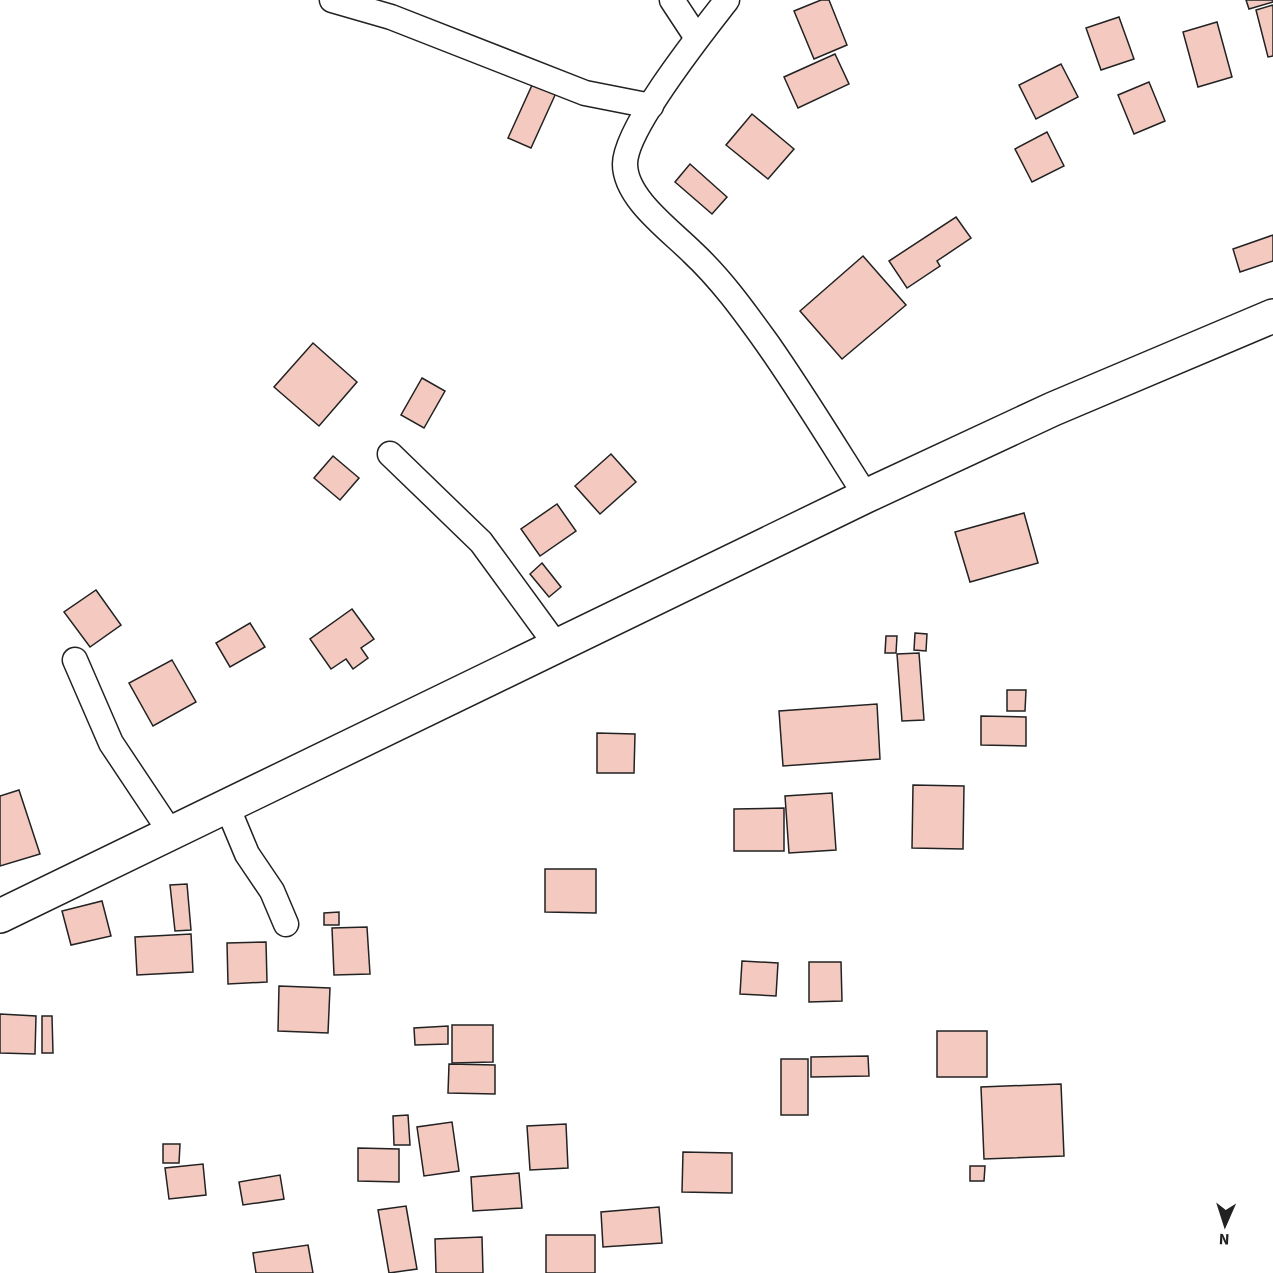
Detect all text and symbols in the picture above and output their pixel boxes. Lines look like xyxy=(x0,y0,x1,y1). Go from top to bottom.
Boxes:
north arrow xyxy=(1195,1195,1255,1255)
text: N xyxy=(1218,1228,1230,1250)

